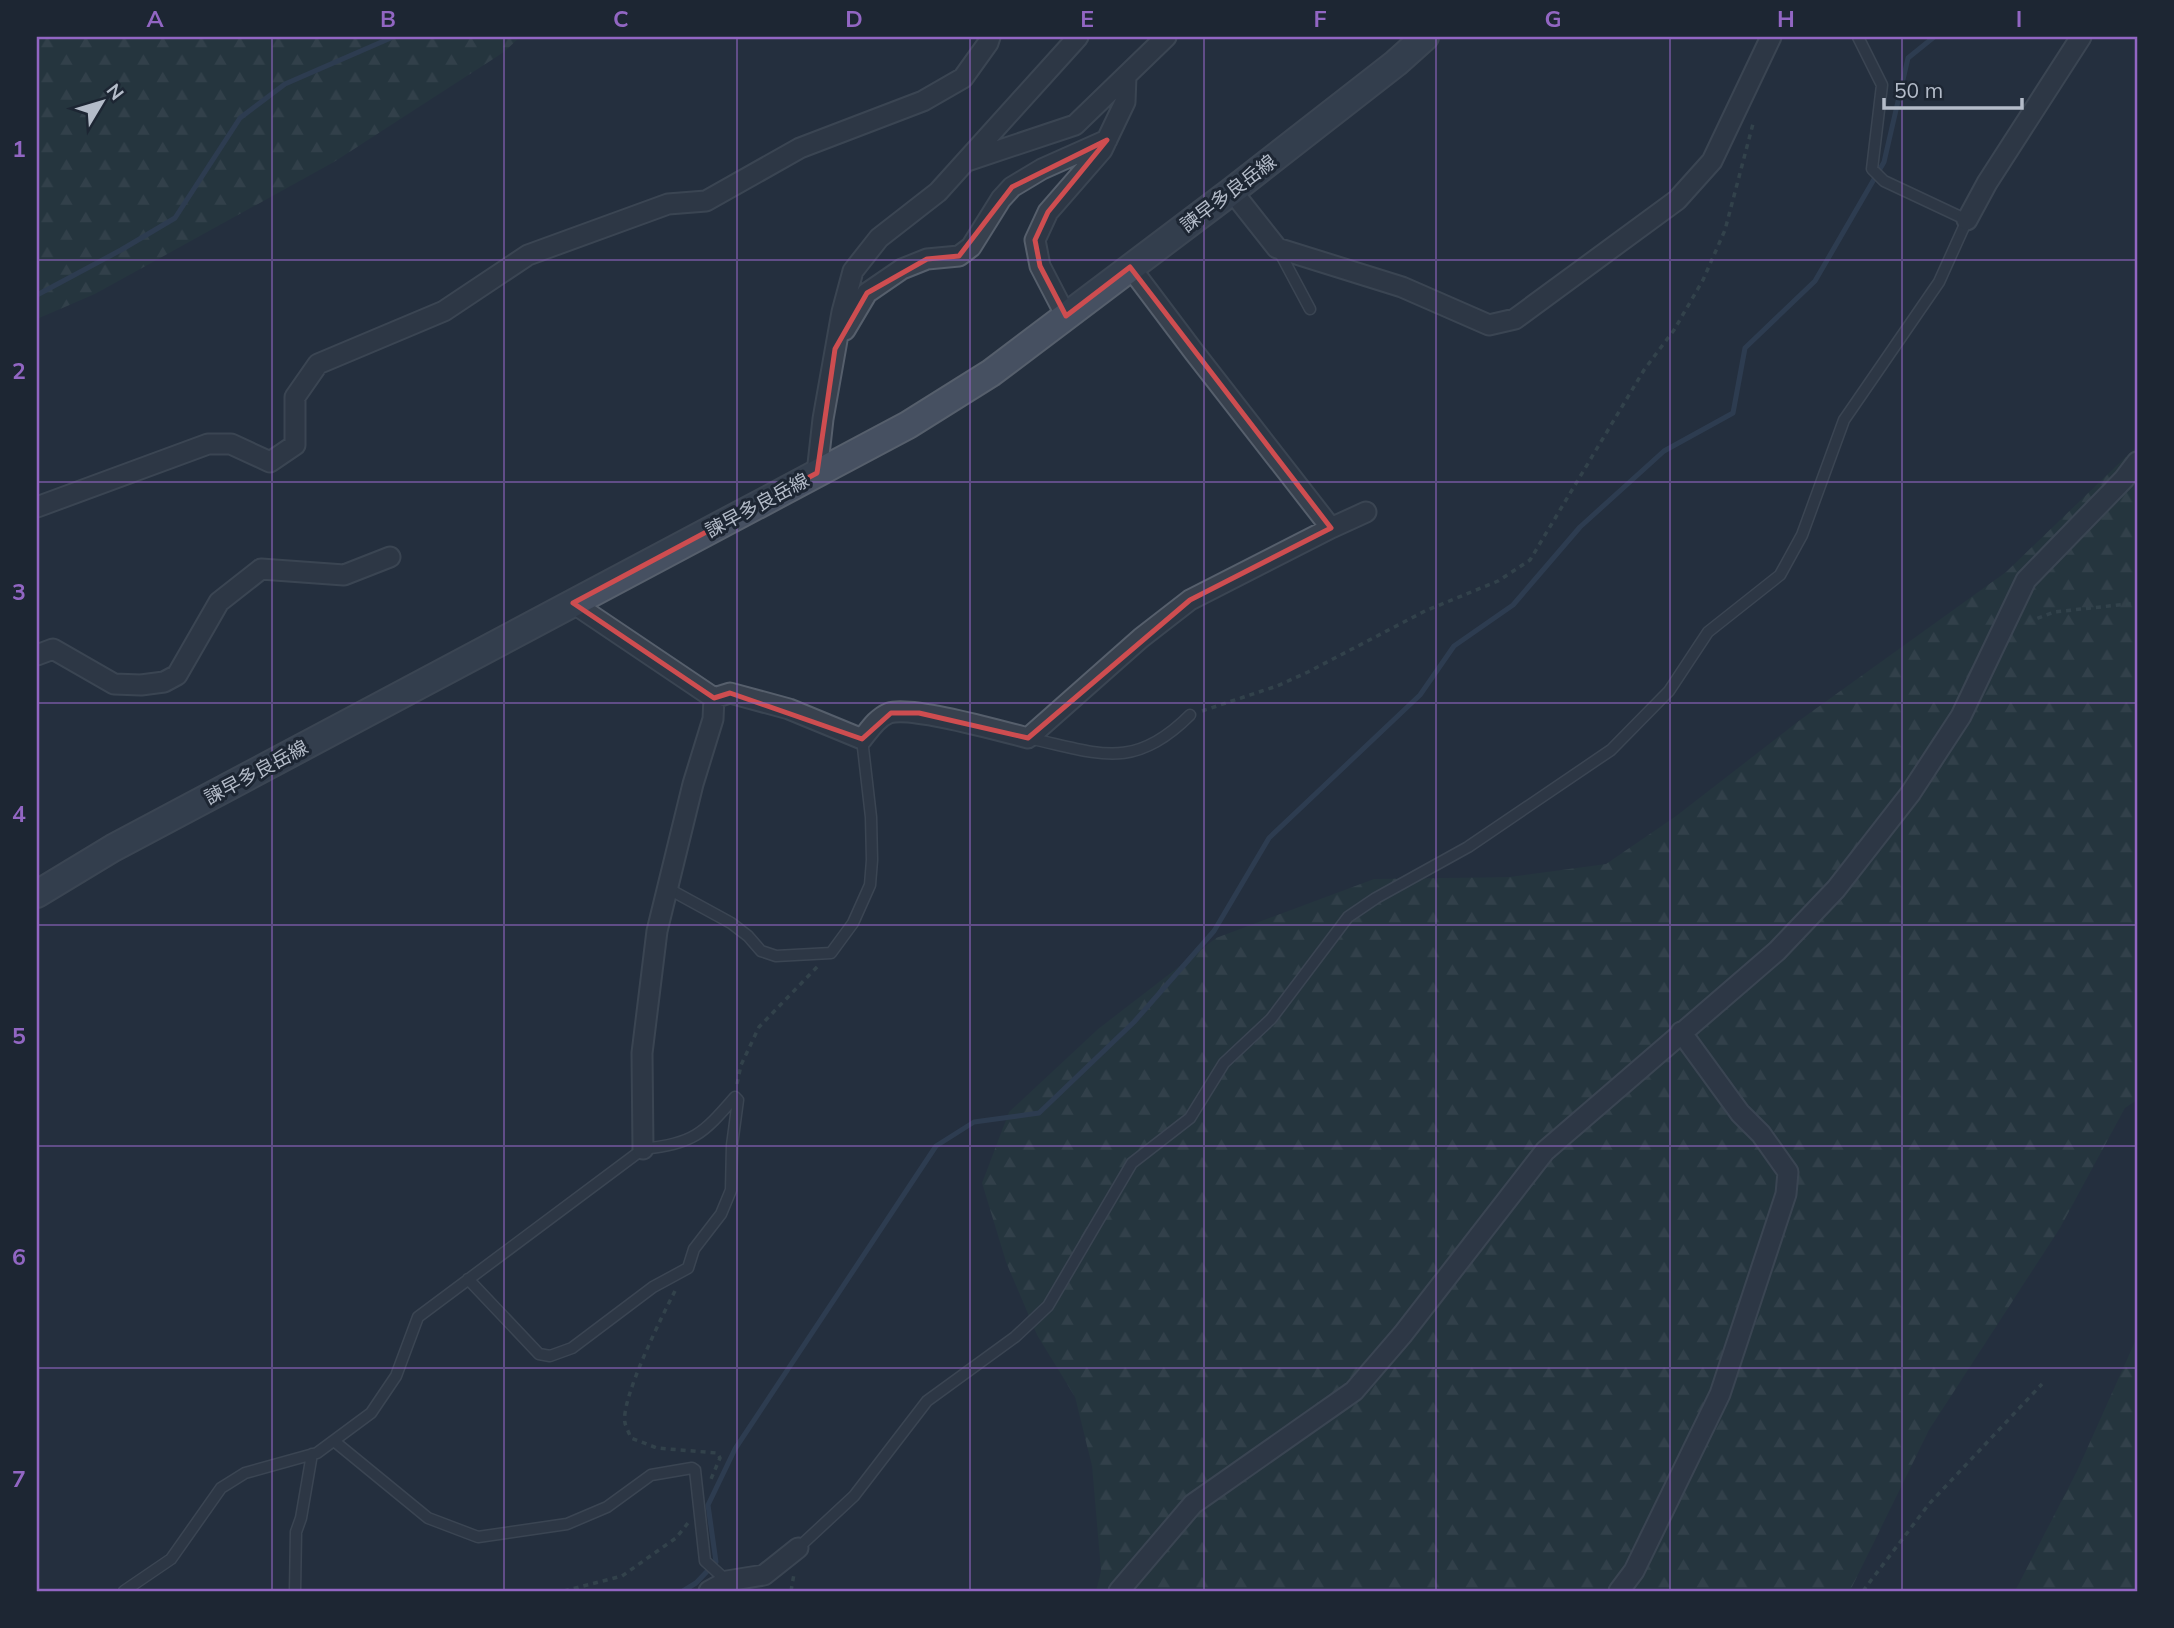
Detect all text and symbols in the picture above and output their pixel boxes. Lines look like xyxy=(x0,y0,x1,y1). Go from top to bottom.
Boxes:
text: A xyxy=(146,4,164,33)
text: B xyxy=(380,4,396,33)
text: C xyxy=(613,4,629,33)
text: D xyxy=(845,4,863,33)
text: E xyxy=(1080,4,1094,33)
text: F xyxy=(1313,4,1327,33)
text: G xyxy=(1544,4,1562,33)
text: H xyxy=(1777,4,1795,33)
text: I xyxy=(2016,4,2022,33)
north arrow xyxy=(66,66,136,136)
scale bar xyxy=(1884,66,2022,110)
text: 50 m xyxy=(1894,77,1943,103)
text: N xyxy=(102,78,129,105)
text: 1 xyxy=(12,134,26,163)
street label: 諫早多良岳線 xyxy=(1175,149,1281,237)
text: 2 xyxy=(12,356,26,385)
street label: 諫早多良岳線 xyxy=(701,468,813,542)
text: 3 xyxy=(12,577,26,606)
street label: 諫早多良岳線 xyxy=(200,735,312,809)
text: 4 xyxy=(12,799,26,828)
text: 5 xyxy=(12,1021,26,1050)
text: 6 xyxy=(12,1242,26,1271)
text: 7 xyxy=(12,1464,26,1493)

